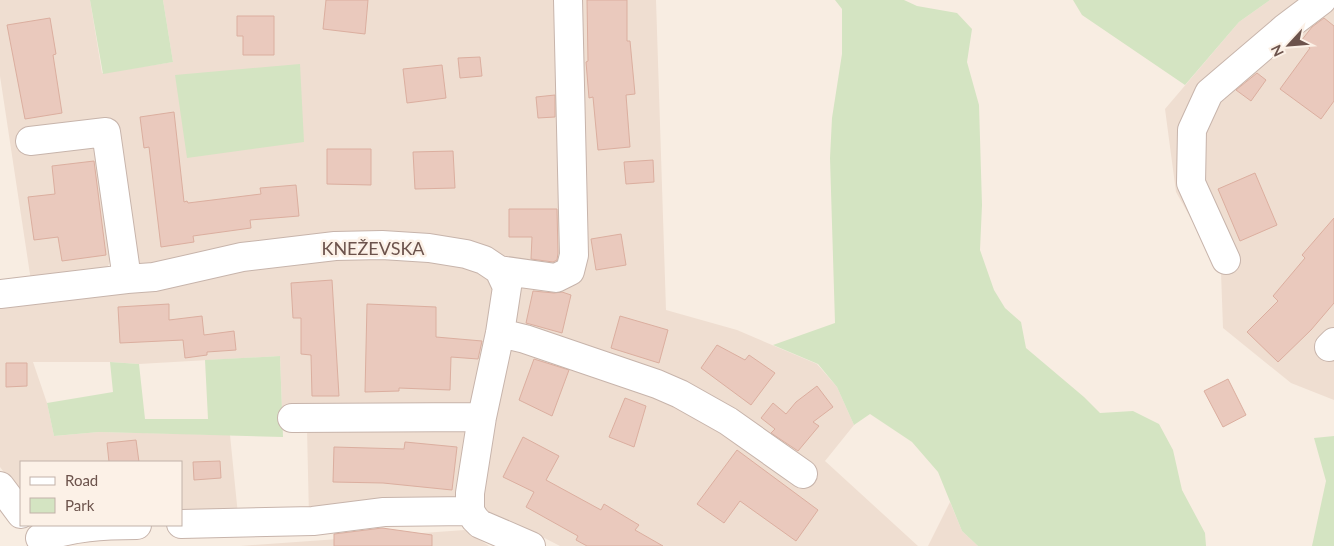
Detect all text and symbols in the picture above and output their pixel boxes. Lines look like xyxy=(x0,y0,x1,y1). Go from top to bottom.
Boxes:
north arrow xyxy=(1264,20,1314,70)
text: N xyxy=(1267,42,1287,59)
street label: KNEŽEVSKA xyxy=(321,237,425,259)
legend xyxy=(20,461,182,526)
text: Road xyxy=(65,471,98,489)
text: Park xyxy=(65,496,95,514)

